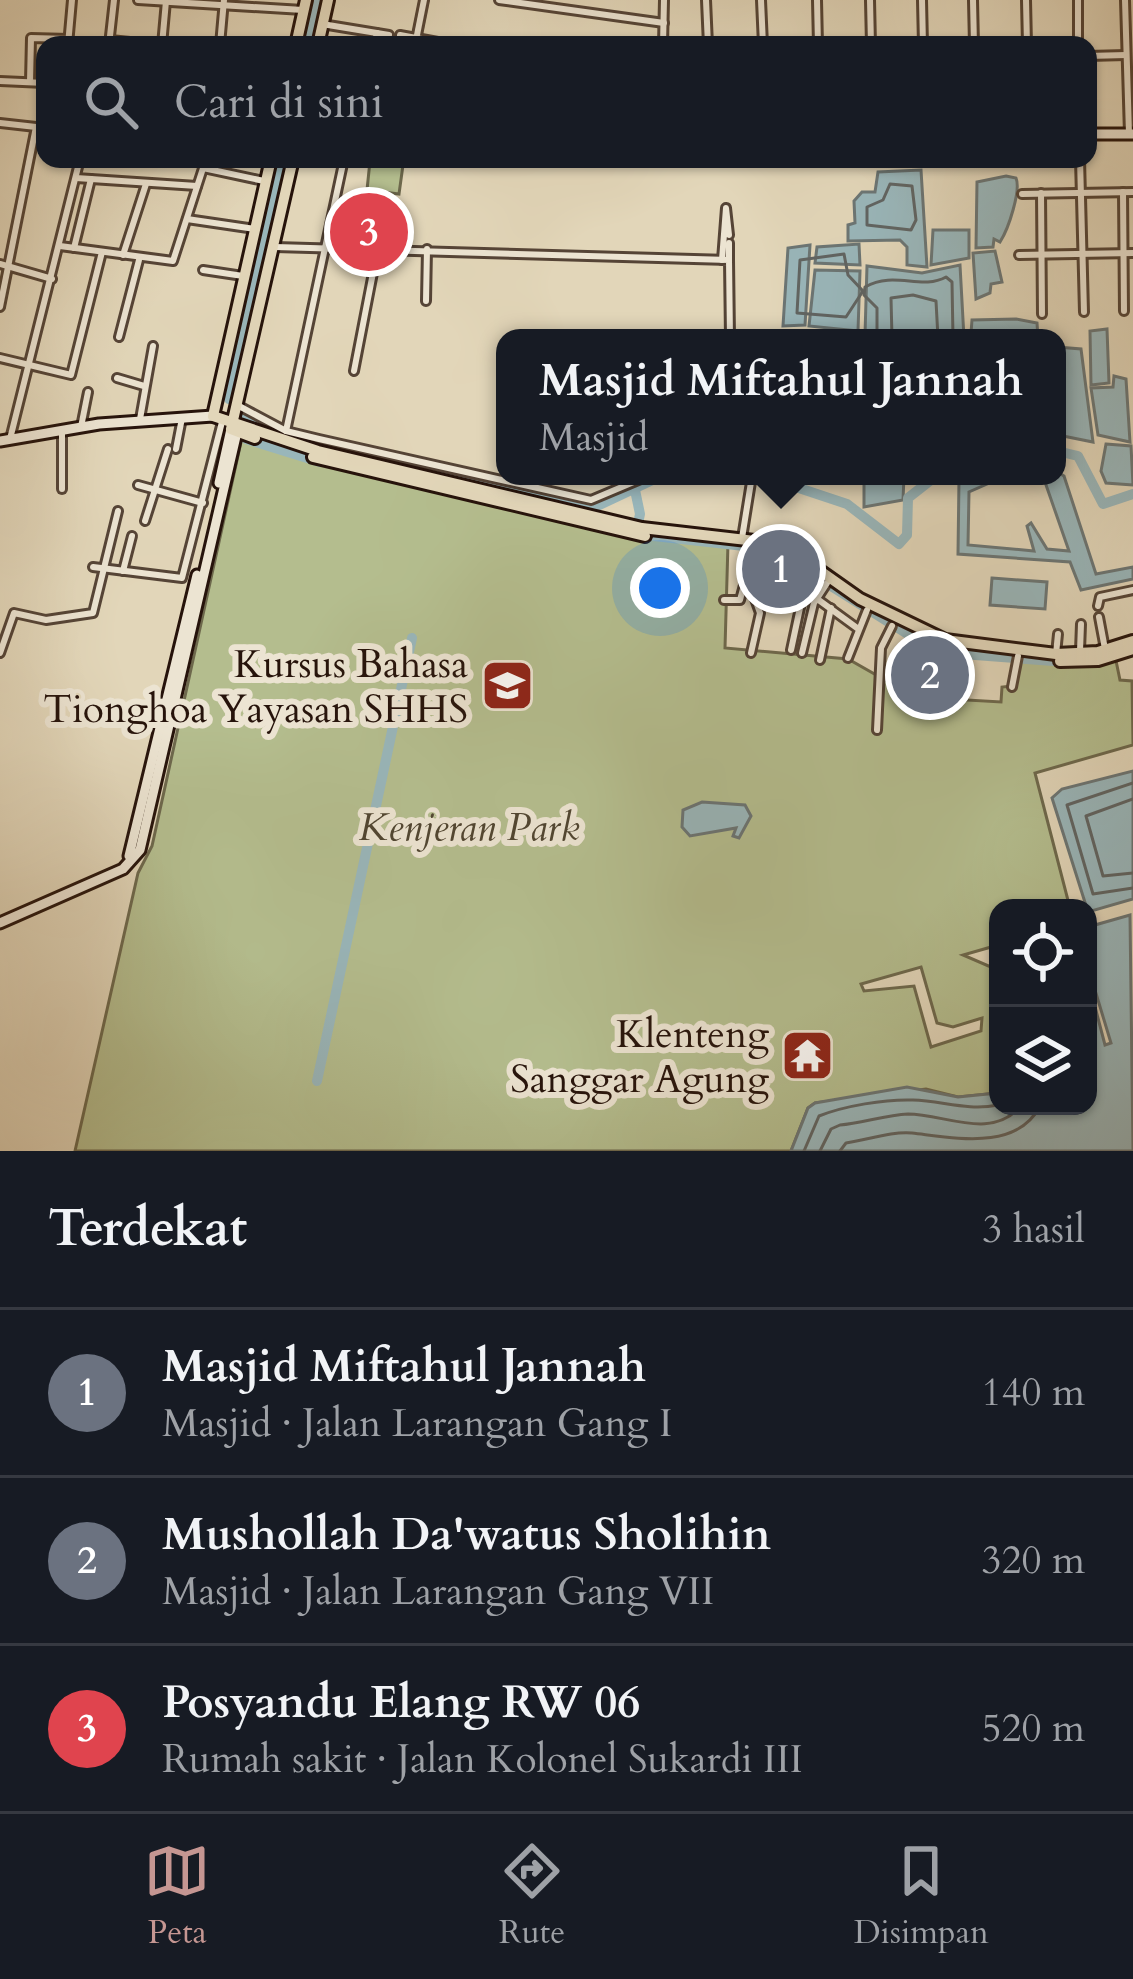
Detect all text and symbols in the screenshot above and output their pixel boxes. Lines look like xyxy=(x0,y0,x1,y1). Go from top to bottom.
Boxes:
search box xyxy=(36,36,1097,168)
icon: search xyxy=(78,69,144,135)
text: Cari di sini xyxy=(174,72,384,133)
pin: 3 xyxy=(330,187,408,277)
popup xyxy=(496,329,1066,485)
text: Masjid Miftahul Jannah xyxy=(539,350,1023,411)
text: Masjid xyxy=(539,411,648,464)
pin: 1 xyxy=(742,524,820,614)
your location xyxy=(630,558,690,618)
pin: 2 xyxy=(891,630,969,720)
place label: Kursus Bahasa Tionghoa Yayasan SHHS xyxy=(43,638,468,736)
school or university icon: Kursus Bahasa Tionghoa Yayasan SHHS xyxy=(479,658,535,714)
park label: Kenjeran Park xyxy=(359,801,579,854)
map controls xyxy=(989,899,1097,1115)
button: locate xyxy=(989,899,1097,1007)
button: layers xyxy=(989,1007,1097,1115)
place label: Klenteng Sanggar Agung xyxy=(510,1008,769,1106)
temple icon: Klenteng Sanggar Agung xyxy=(780,1028,836,1084)
text: Terdekat xyxy=(48,1194,247,1264)
text: 3 hasil xyxy=(982,1203,1085,1256)
text: Masjid Miftahul Jannah xyxy=(162,1336,646,1397)
text: 1 xyxy=(77,1366,97,1419)
text: 140 m xyxy=(982,1366,1085,1419)
text: Masjid · Jalan Larangan Gang I xyxy=(162,1397,672,1450)
text: Mushollah Da'watus Sholihin xyxy=(162,1504,771,1565)
text: 2 xyxy=(77,1534,97,1587)
text: 320 m xyxy=(982,1534,1085,1587)
text: Masjid · Jalan Larangan Gang VII xyxy=(162,1565,714,1618)
text: Posyandu Elang RW 06 xyxy=(162,1672,640,1733)
text: 3 xyxy=(77,1702,97,1755)
text: 520 m xyxy=(982,1702,1085,1755)
text: Rumah sakit · Jalan Kolonel Sukardi III xyxy=(162,1733,803,1786)
tab: Peta xyxy=(144,1838,210,1955)
tab: Rute xyxy=(499,1838,565,1955)
tab: Disimpan xyxy=(854,1838,989,1955)

